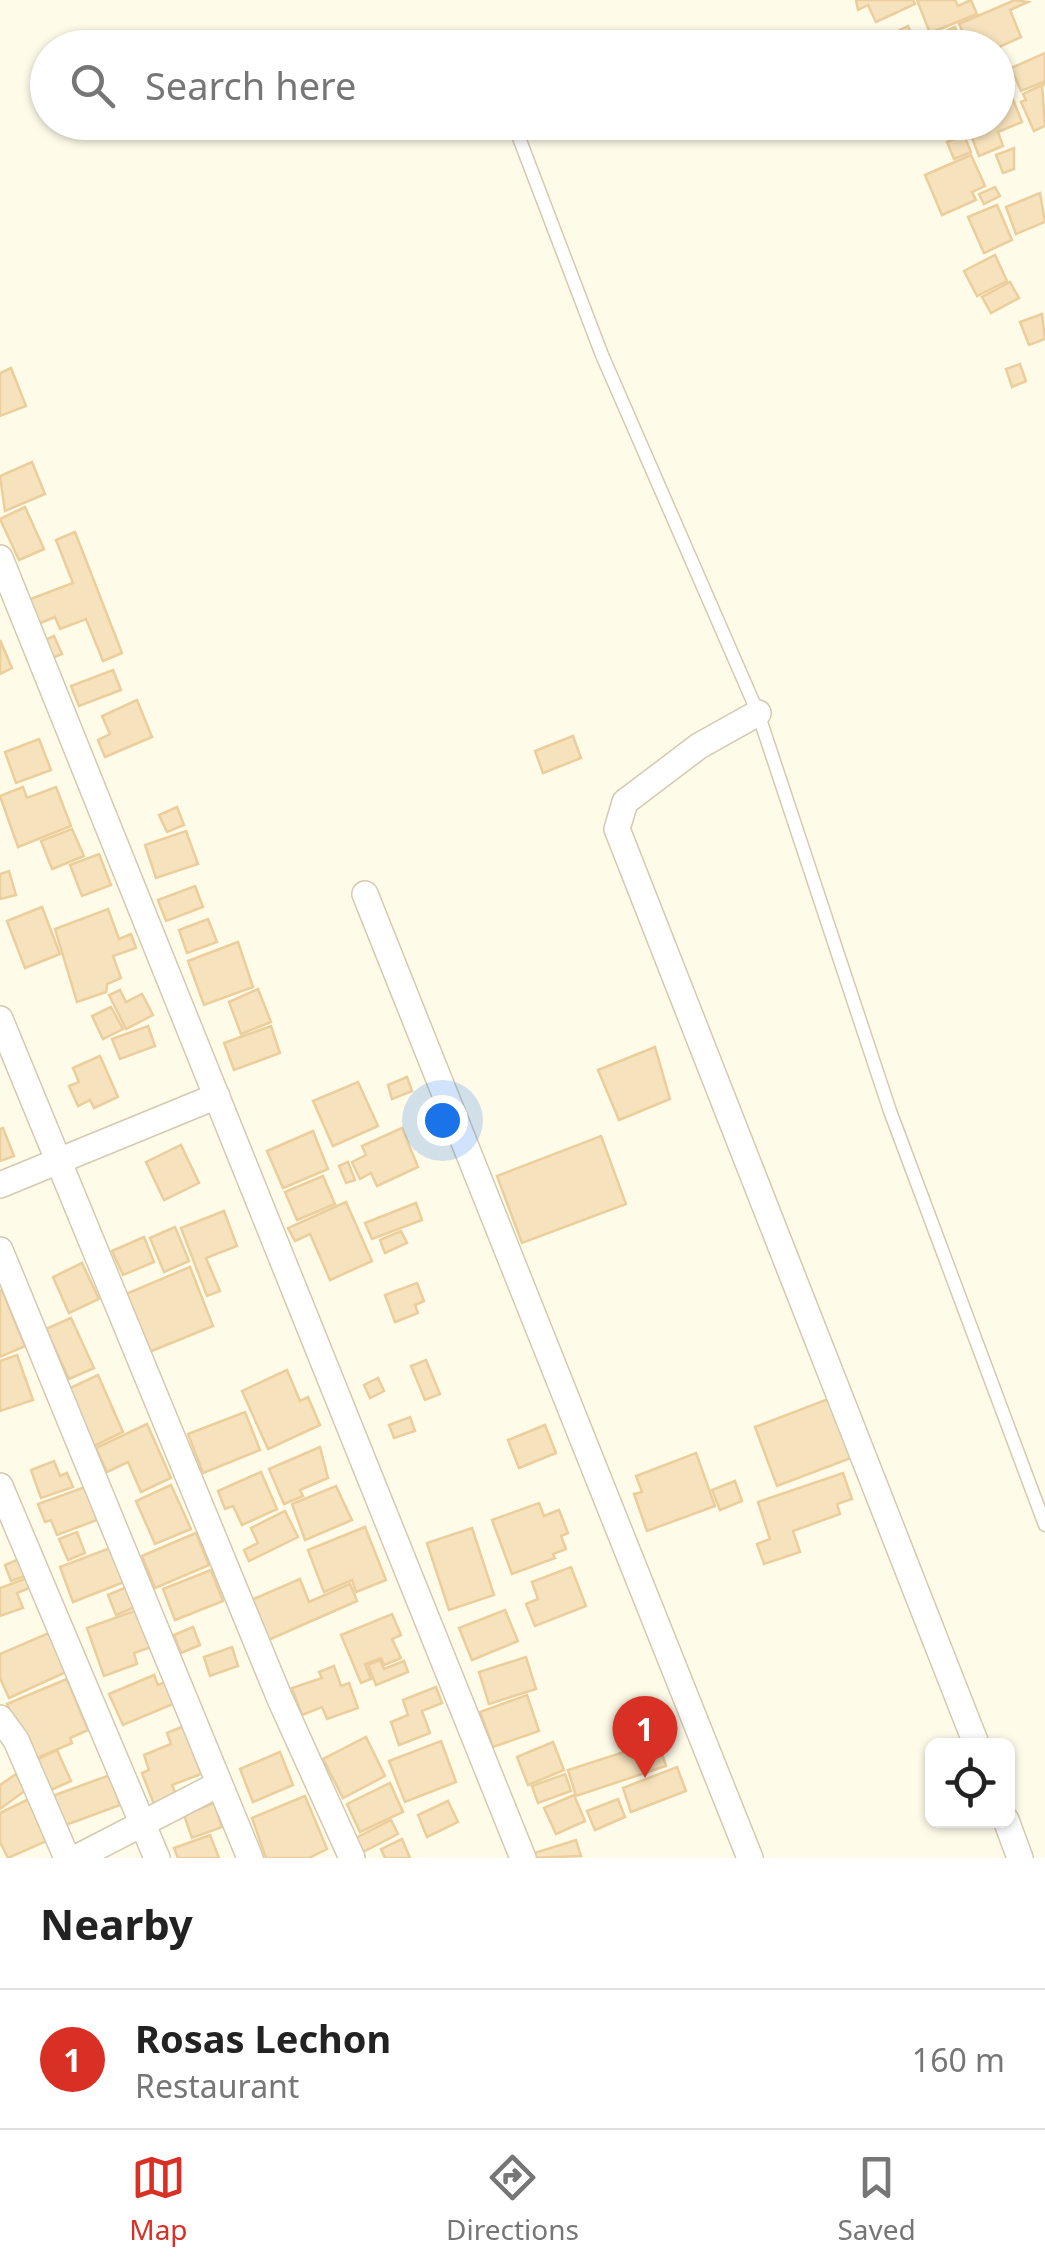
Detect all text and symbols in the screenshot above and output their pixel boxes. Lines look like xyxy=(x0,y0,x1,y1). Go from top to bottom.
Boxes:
search box xyxy=(30,30,1015,140)
icon: search xyxy=(65,58,120,113)
text: Search here xyxy=(145,59,356,111)
your location xyxy=(417,1095,468,1146)
pin: 1 xyxy=(612,1696,678,1778)
map controls xyxy=(925,1738,1015,1828)
button: locate xyxy=(925,1738,1015,1828)
text: Nearby xyxy=(40,1895,193,1952)
text: Rosas Lechon xyxy=(135,2012,391,2064)
text: 1 xyxy=(63,2038,82,2081)
text: 160 m xyxy=(912,2038,1005,2081)
text: Restaurant xyxy=(135,2064,299,2107)
tab: Map xyxy=(129,2150,188,2248)
tab: Directions xyxy=(446,2150,579,2248)
tab: Saved xyxy=(837,2150,916,2248)

